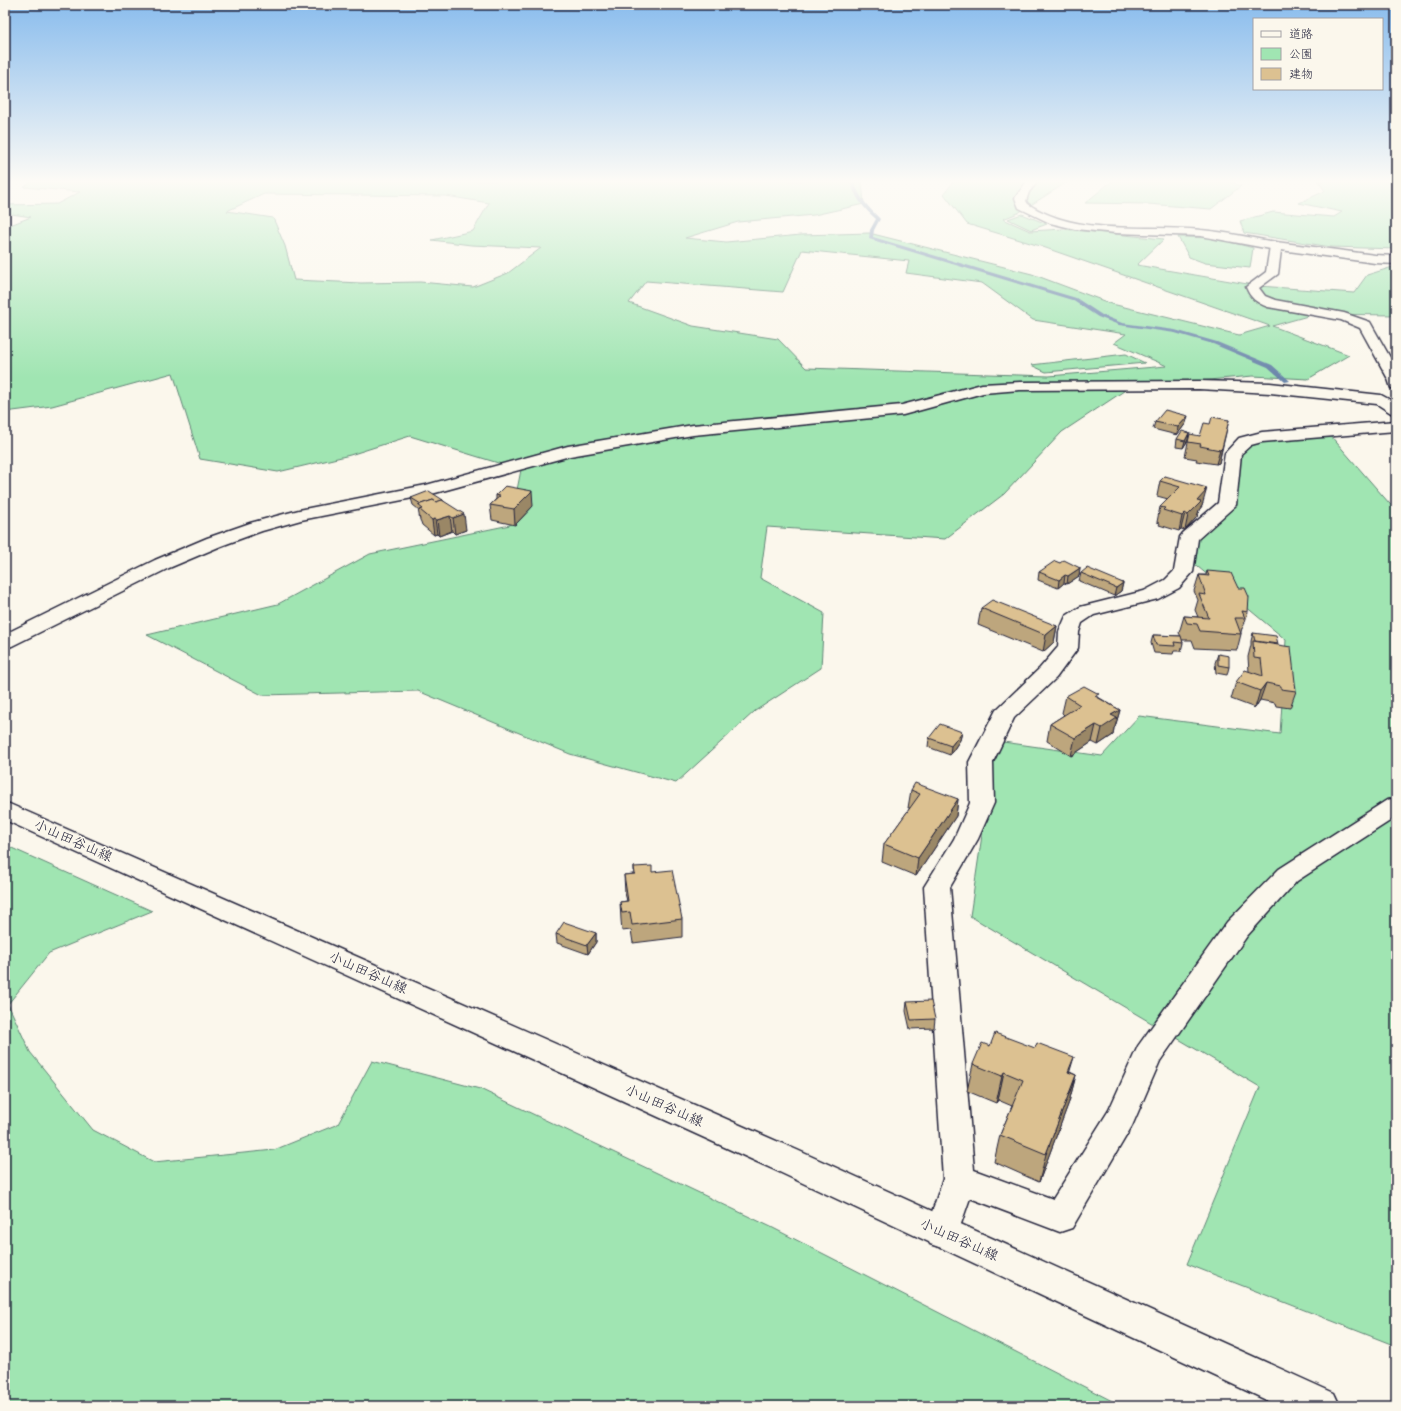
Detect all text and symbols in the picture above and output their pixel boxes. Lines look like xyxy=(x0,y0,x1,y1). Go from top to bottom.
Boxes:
legend xyxy=(1253,18,1383,90)
text: 道路 xyxy=(1289,26,1313,43)
text: 公園 xyxy=(1289,46,1313,63)
text: 建物 xyxy=(1289,66,1313,83)
street label: 小山田谷山線 xyxy=(31,815,115,867)
street label: 小山田谷山線 xyxy=(326,947,410,999)
street label: 小山田谷山線 xyxy=(622,1080,706,1132)
street label: 小山田谷山線 xyxy=(917,1214,1001,1266)

